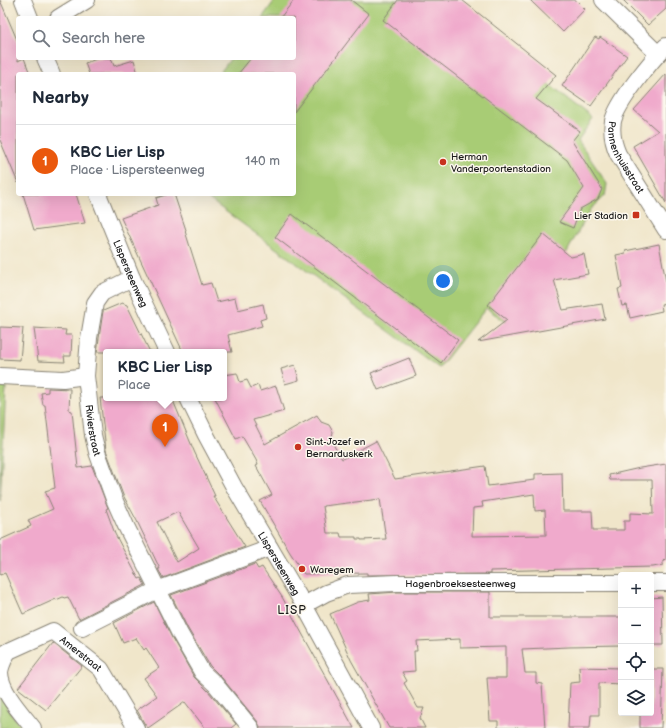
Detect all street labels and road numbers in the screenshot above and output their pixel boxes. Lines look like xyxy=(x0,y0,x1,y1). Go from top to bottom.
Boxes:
street label: Pannenhuisstraat xyxy=(605,121,646,196)
street label: Lispersteenweg xyxy=(110,238,150,310)
street label: Rivierstraat xyxy=(82,404,103,458)
street label: Lispersteenweg xyxy=(255,530,302,598)
street label: Hagenbroeksesteenweg xyxy=(405,578,516,590)
street label: Amerstraat xyxy=(57,634,104,674)

